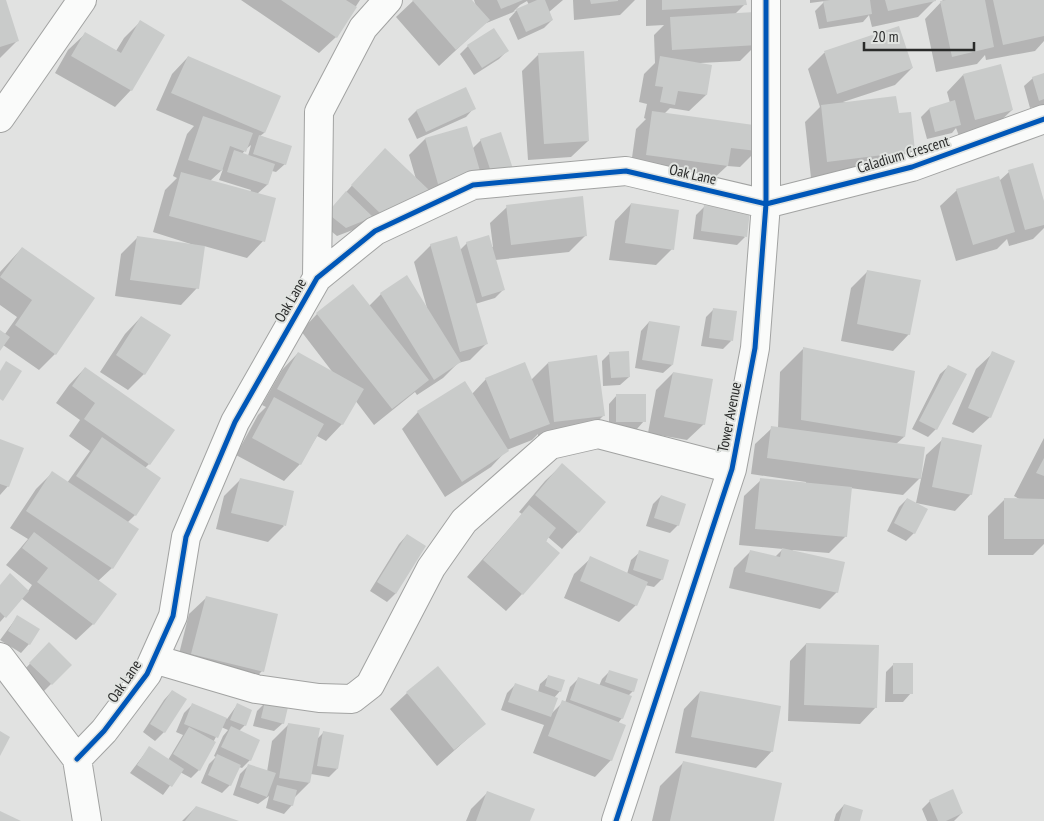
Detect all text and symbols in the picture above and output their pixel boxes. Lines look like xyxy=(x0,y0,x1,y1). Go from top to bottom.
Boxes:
scale bar xyxy=(864,20,974,52)
text: 20 m xyxy=(872,27,898,46)
street label: Caladium Crescent xyxy=(855,131,951,177)
street label: Oak Lane xyxy=(668,159,718,189)
street label: Oak Lane xyxy=(270,275,310,325)
street label: Tower Avenue xyxy=(713,380,745,454)
street label: Oak Lane xyxy=(103,656,145,706)

